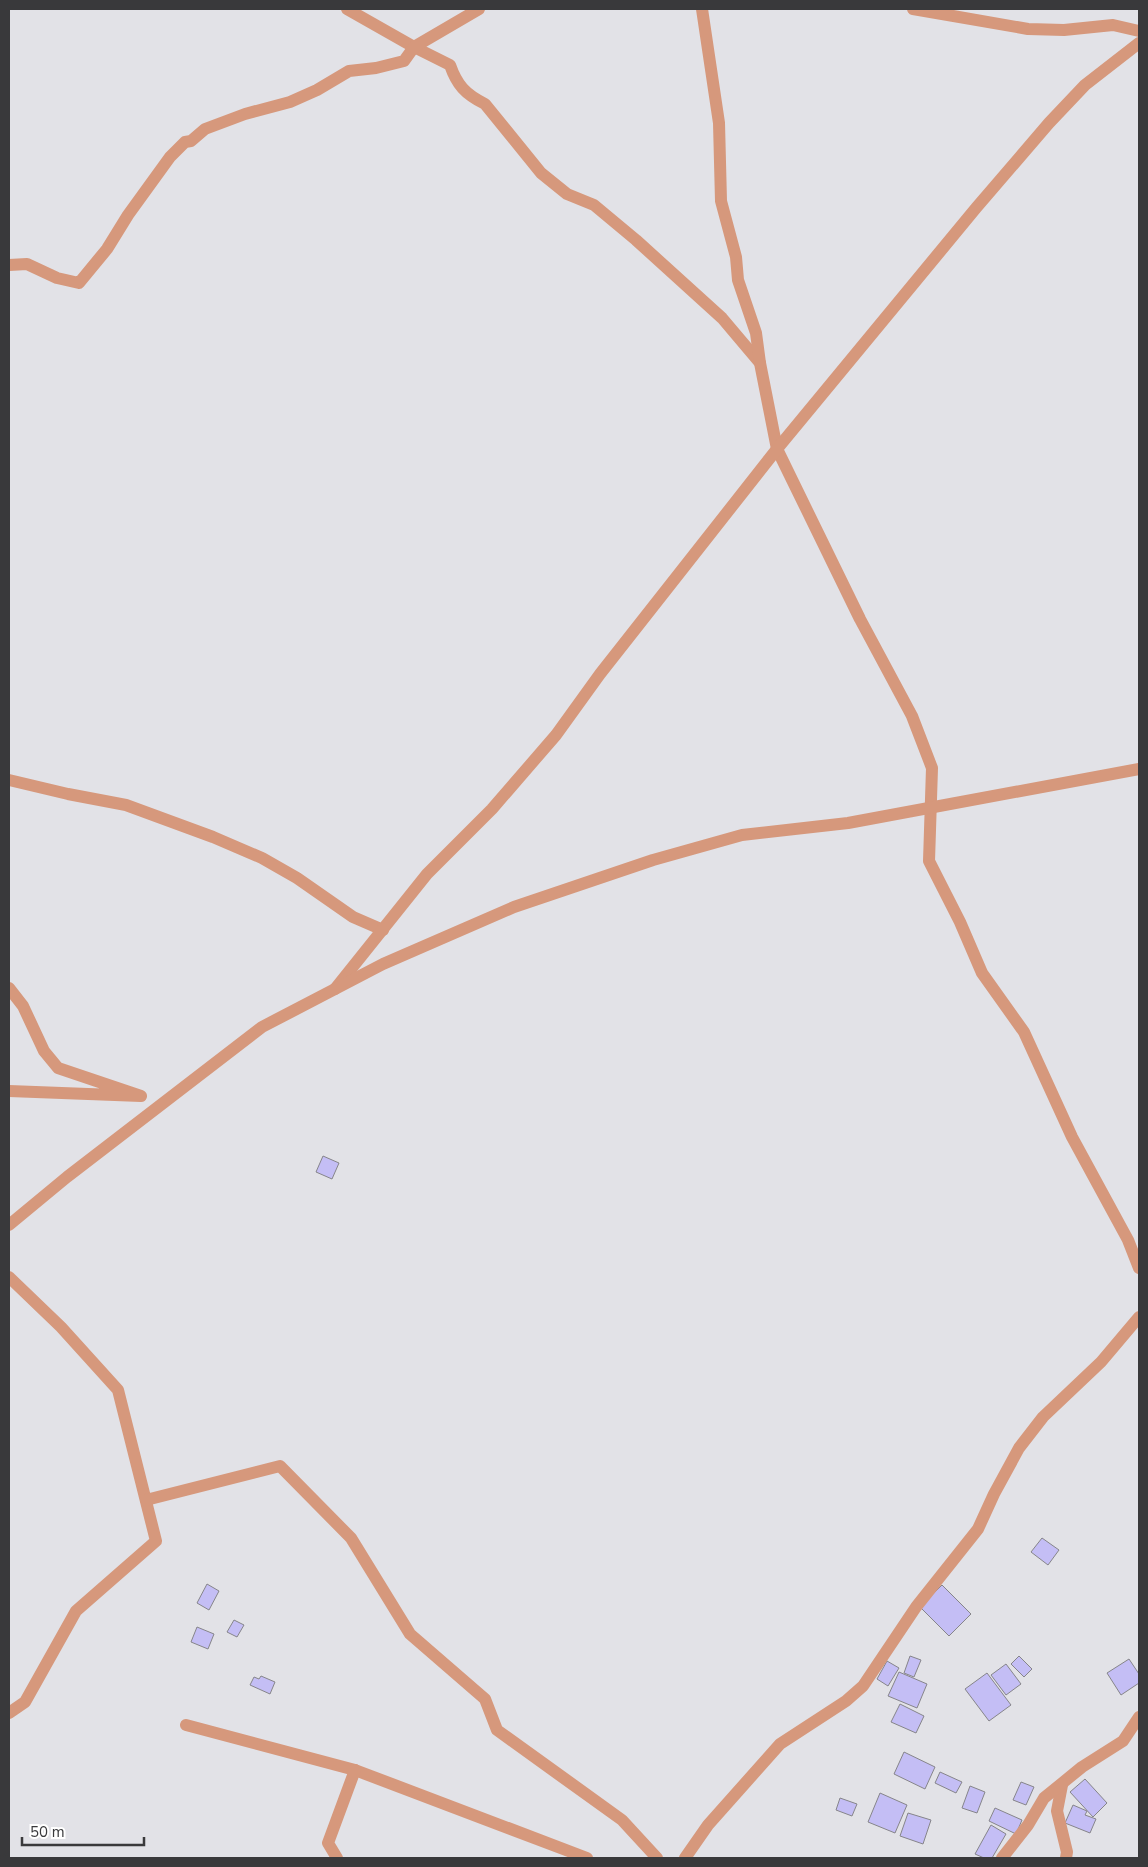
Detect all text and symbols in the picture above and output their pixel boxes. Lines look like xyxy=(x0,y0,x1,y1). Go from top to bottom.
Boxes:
scale bar xyxy=(22,1814,145,1846)
text: 50 m xyxy=(30,1822,65,1842)

